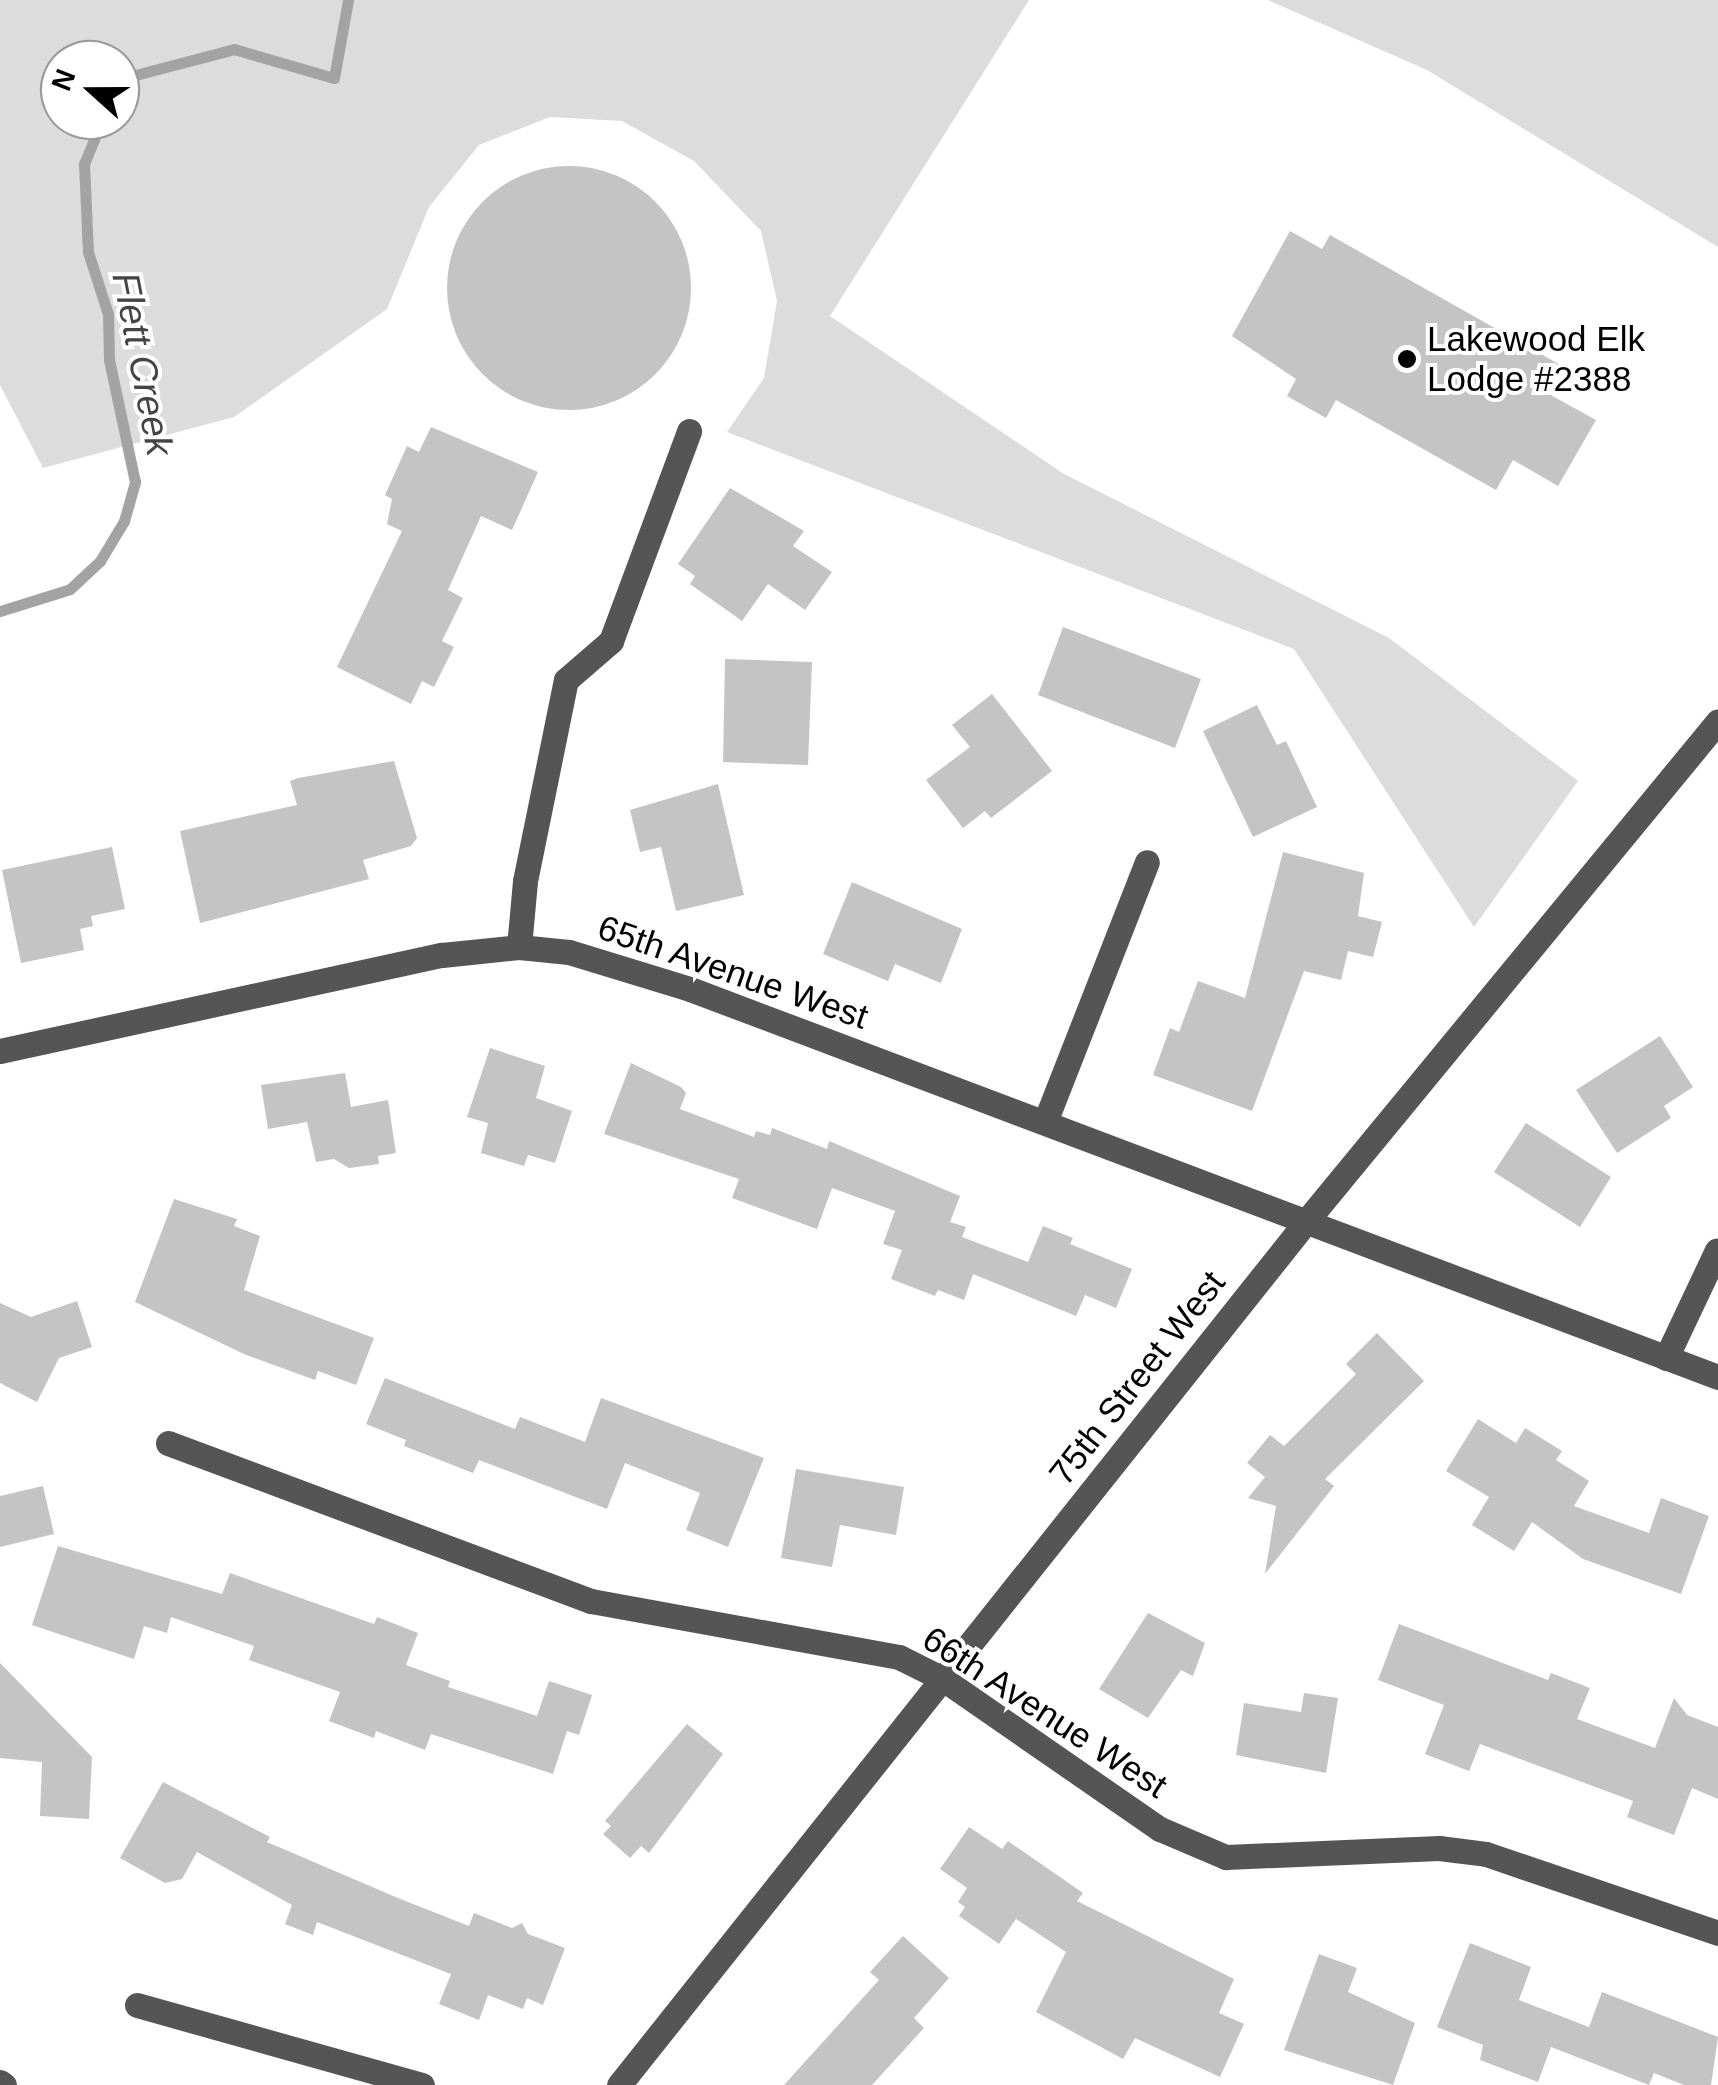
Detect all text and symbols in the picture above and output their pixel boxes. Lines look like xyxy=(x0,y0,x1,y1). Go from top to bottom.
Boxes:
north arrow xyxy=(40,40,140,140)
text: N xyxy=(45,65,81,95)
water label: Flett Creek xyxy=(102,268,182,460)
place label: Lakewood Elk Lodge #2388 xyxy=(1427,318,1645,400)
marker: Lakewood Elk Lodge #2388 xyxy=(1396,348,1418,370)
street label: 65th Avenue West xyxy=(592,906,874,1038)
street label: 75th Street West xyxy=(1040,1263,1234,1493)
street label: 66th Avenue West xyxy=(914,1617,1176,1807)

